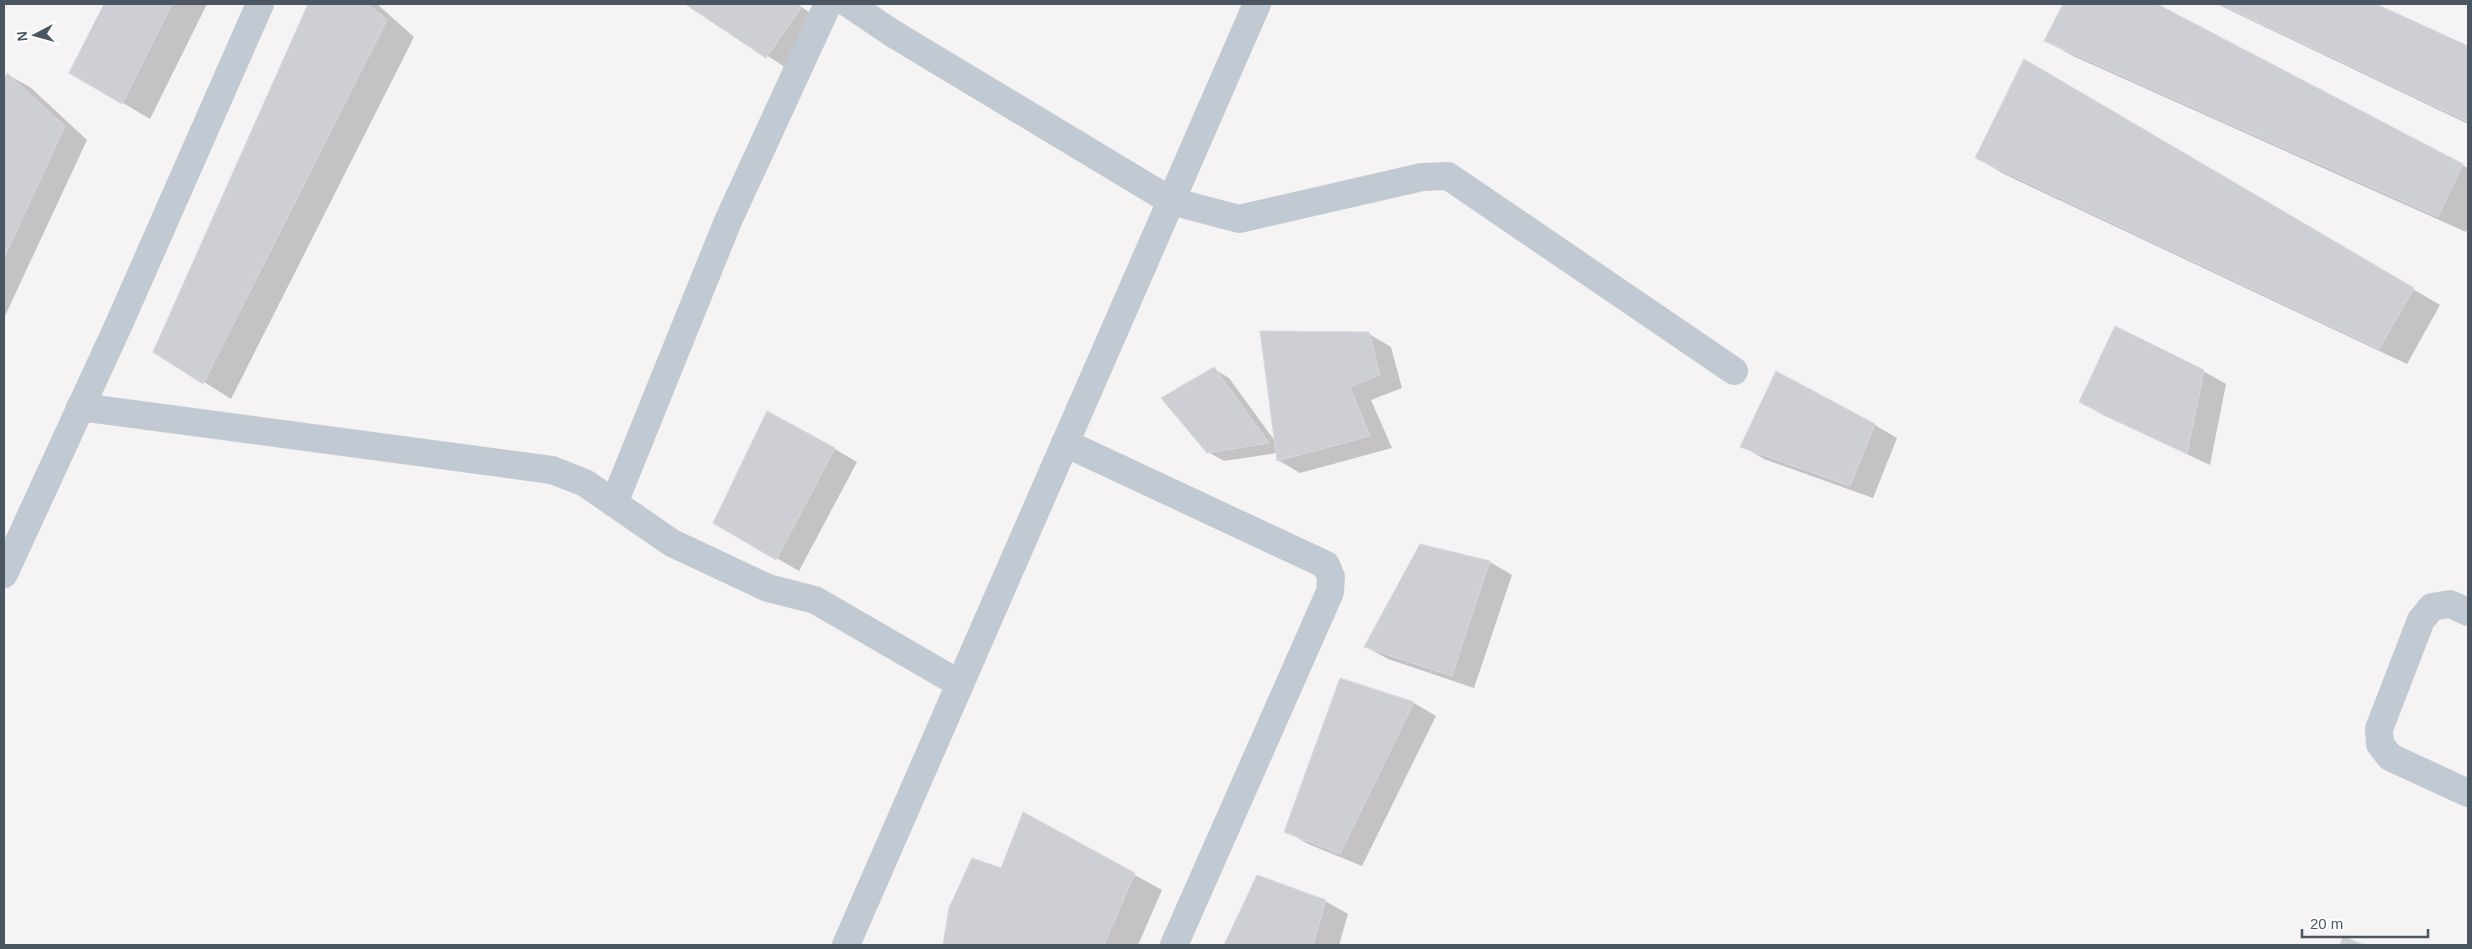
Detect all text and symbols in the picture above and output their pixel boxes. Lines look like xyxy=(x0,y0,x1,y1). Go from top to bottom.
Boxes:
north arrow xyxy=(10,10,60,60)
text: N xyxy=(14,30,31,42)
scale bar xyxy=(2302,906,2428,938)
text: 20 m xyxy=(2310,915,2343,932)

